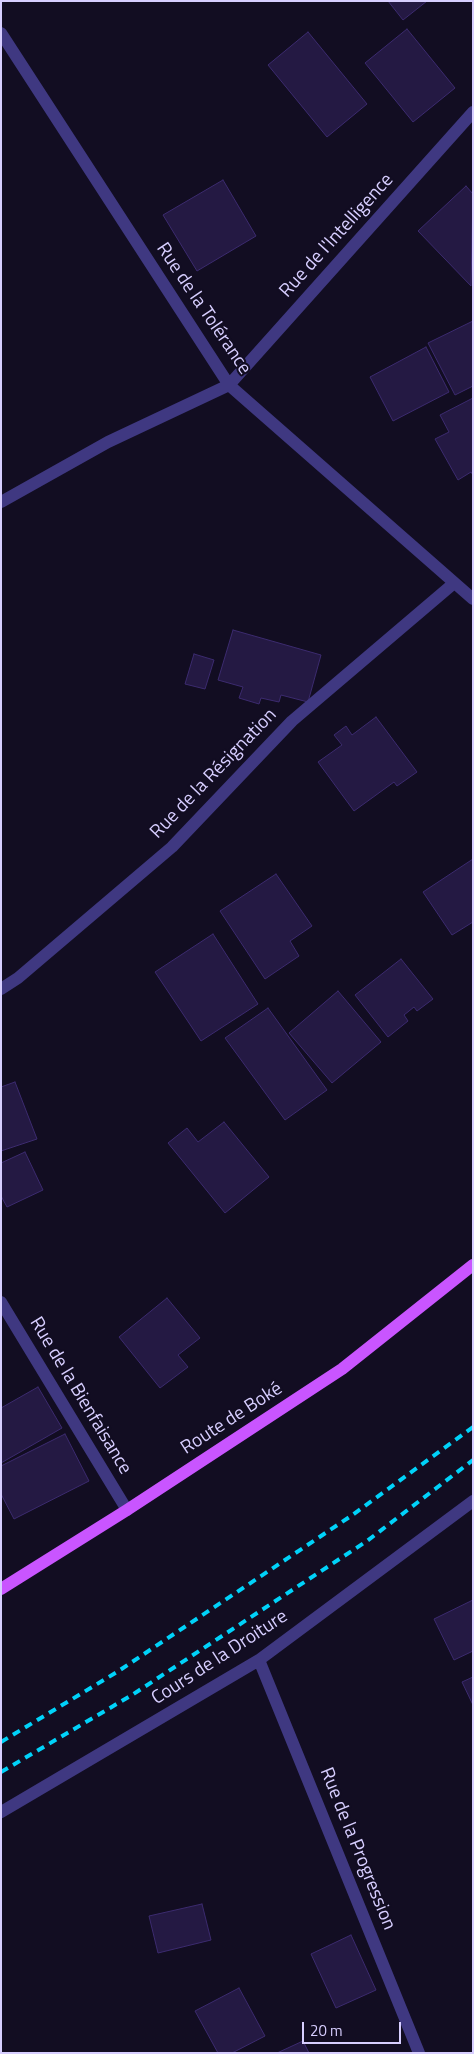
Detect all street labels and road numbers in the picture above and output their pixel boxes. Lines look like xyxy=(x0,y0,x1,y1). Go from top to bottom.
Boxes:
street label: Rue de l'Intelligence xyxy=(275,169,399,303)
street label: Rue de la Tolérance xyxy=(151,239,255,379)
street label: Rue de la Résignation xyxy=(146,704,282,844)
street label: Rue de la Bienfaisance xyxy=(24,1313,136,1479)
street label: Route de Boké xyxy=(177,1378,287,1460)
street label: Cours de la Droiture xyxy=(148,1606,292,1710)
street label: Rue de la Progression xyxy=(314,1765,400,1933)

